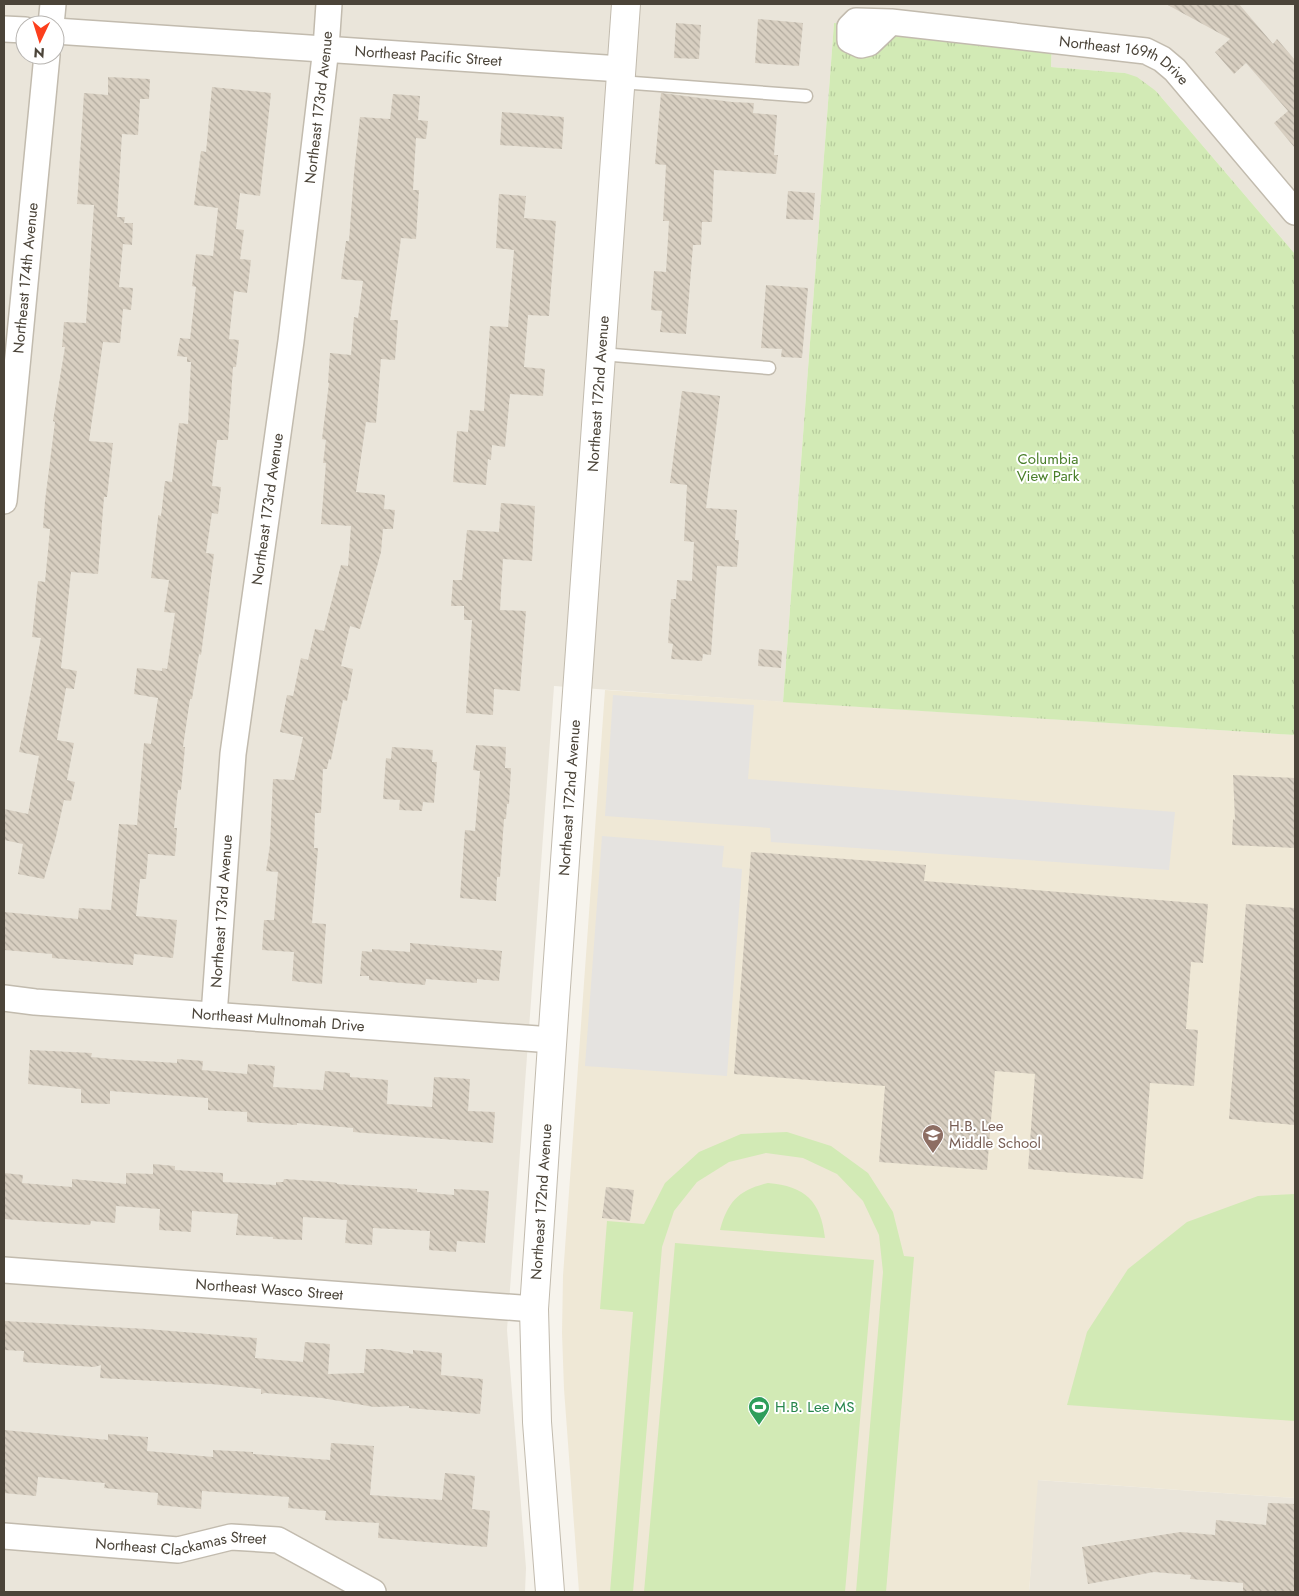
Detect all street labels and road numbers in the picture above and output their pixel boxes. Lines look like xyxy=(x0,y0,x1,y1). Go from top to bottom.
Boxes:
street label: Northeast 173rd Avenue xyxy=(299,30,338,185)
street label: Northeast 169th Drive xyxy=(1058,30,1194,90)
street label: Northeast Pacific Street xyxy=(354,40,503,72)
street label: Northeast 174th Avenue xyxy=(7,201,44,355)
street label: Northeast 172nd Avenue xyxy=(582,315,615,473)
street label: Northeast 173rd Avenue xyxy=(246,431,289,587)
street label: Northeast 172nd Avenue xyxy=(553,719,586,877)
street label: Northeast 173rd Avenue xyxy=(205,834,238,989)
street label: Northeast Multnomah Drive xyxy=(191,1003,366,1037)
street label: Northeast 172nd Avenue xyxy=(525,1123,558,1281)
street label: Northeast Wasco Street xyxy=(195,1273,344,1306)
street label: Northeast Clackamas Street xyxy=(94,1526,267,1561)

